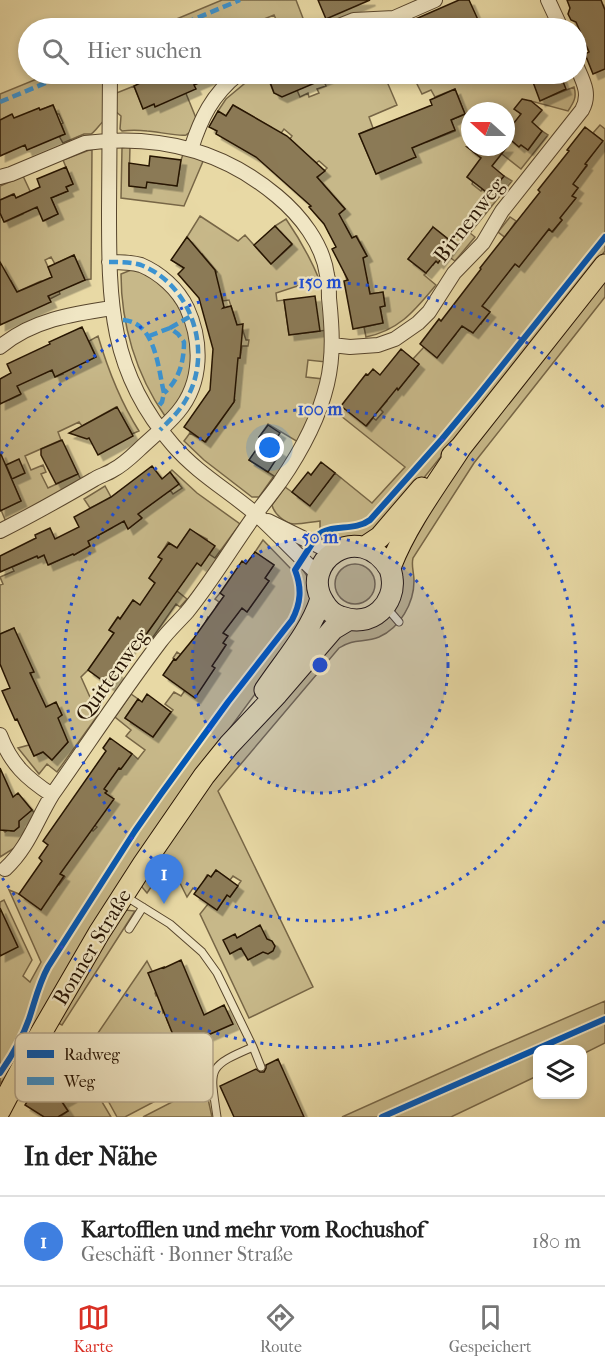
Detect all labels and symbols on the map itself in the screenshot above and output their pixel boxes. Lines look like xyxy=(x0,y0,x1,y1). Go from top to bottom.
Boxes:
north arrow xyxy=(461,102,515,156)
street label: Birnenweg xyxy=(429,173,510,267)
text: 150 m xyxy=(299,272,342,293)
text: 100 m xyxy=(297,399,344,420)
your location xyxy=(255,433,284,462)
text: 50 m xyxy=(302,527,339,548)
street label: Quittenweg xyxy=(71,624,154,726)
centre of rings xyxy=(310,655,330,675)
pin: 1 xyxy=(144,854,184,904)
street label: Bonner Straße xyxy=(48,885,136,1009)
legend xyxy=(15,1033,213,1102)
text: Radweg xyxy=(64,1045,120,1064)
text: Weg xyxy=(63,1072,96,1091)

